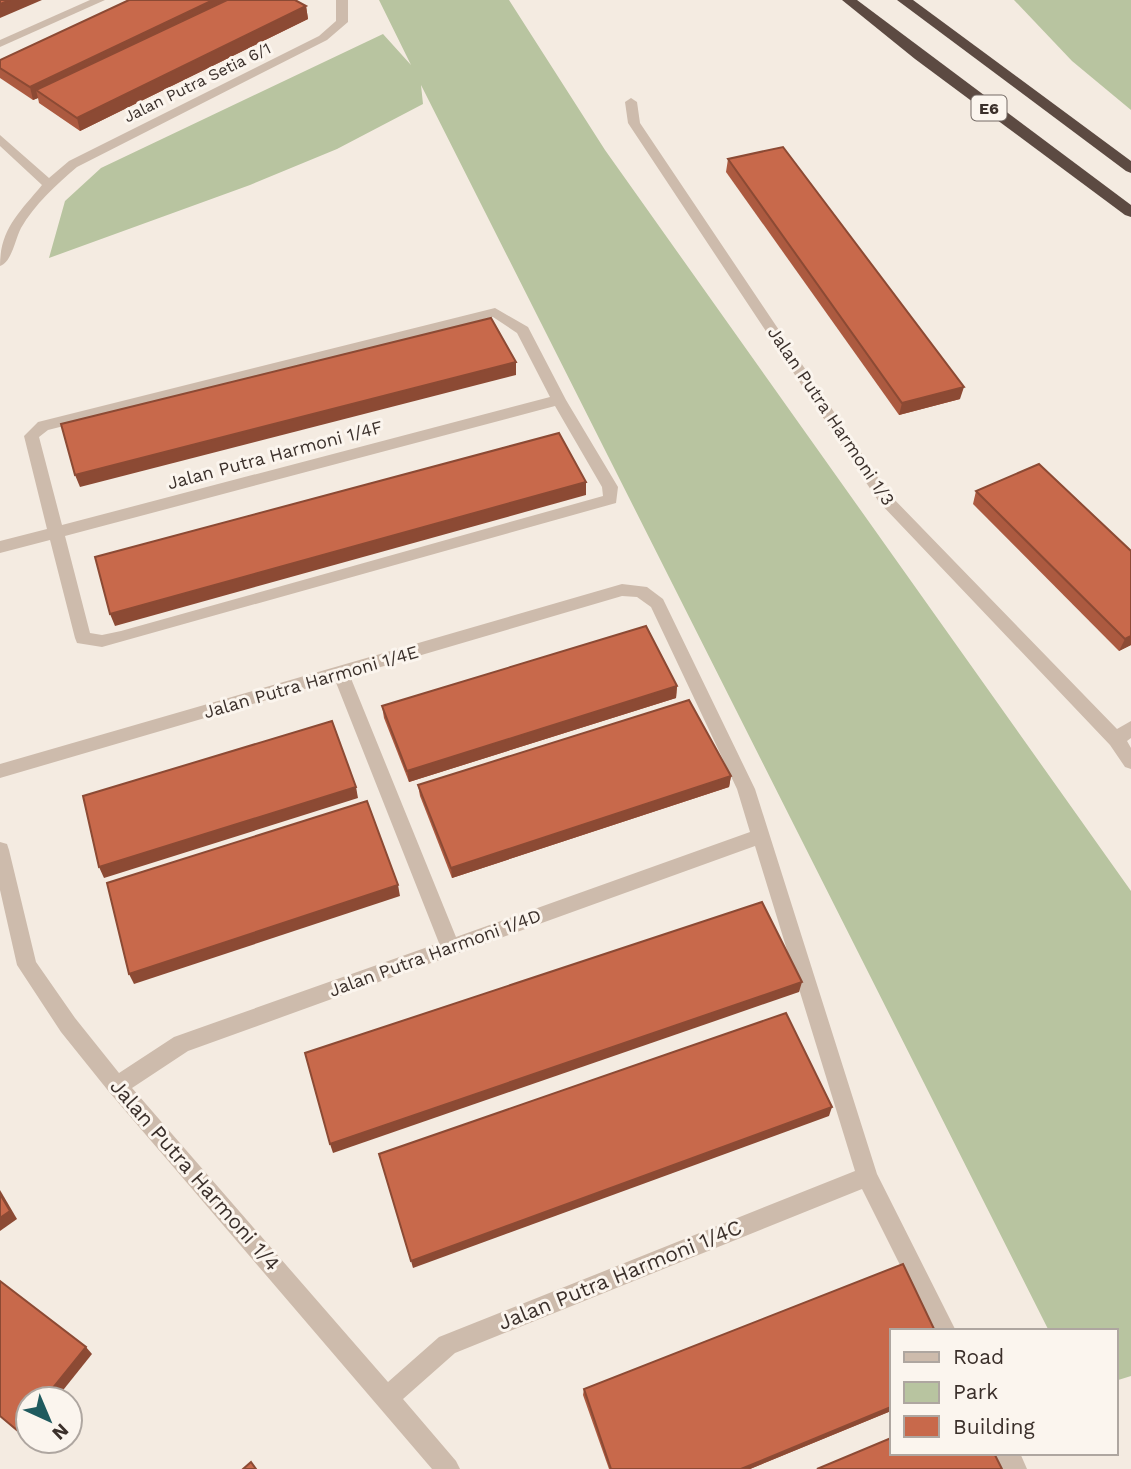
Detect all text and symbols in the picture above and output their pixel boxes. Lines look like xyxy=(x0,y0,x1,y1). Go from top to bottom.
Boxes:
street label: Jalan Putra Setia 6/1 xyxy=(121,39,274,126)
road number: E6 xyxy=(972,96,1006,120)
street label: Jalan Putra Harmoni 1/3 xyxy=(764,322,899,509)
street label: Jalan Putra Harmoni 1/4F xyxy=(165,416,385,493)
street label: Jalan Putra Harmoni 1/4E xyxy=(201,641,421,722)
street label: Jalan Putra Harmoni 1/4D xyxy=(326,904,544,1001)
street label: Jalan Putra Harmoni 1/4 xyxy=(105,1074,286,1276)
street label: Jalan Putra Harmoni 1/4C xyxy=(494,1214,745,1335)
legend xyxy=(890,1329,1117,1455)
text: Road xyxy=(953,1344,1004,1369)
text: Park xyxy=(953,1379,998,1404)
north arrow xyxy=(14,1385,84,1455)
text: Building xyxy=(953,1414,1035,1439)
text: N xyxy=(47,1419,74,1445)

